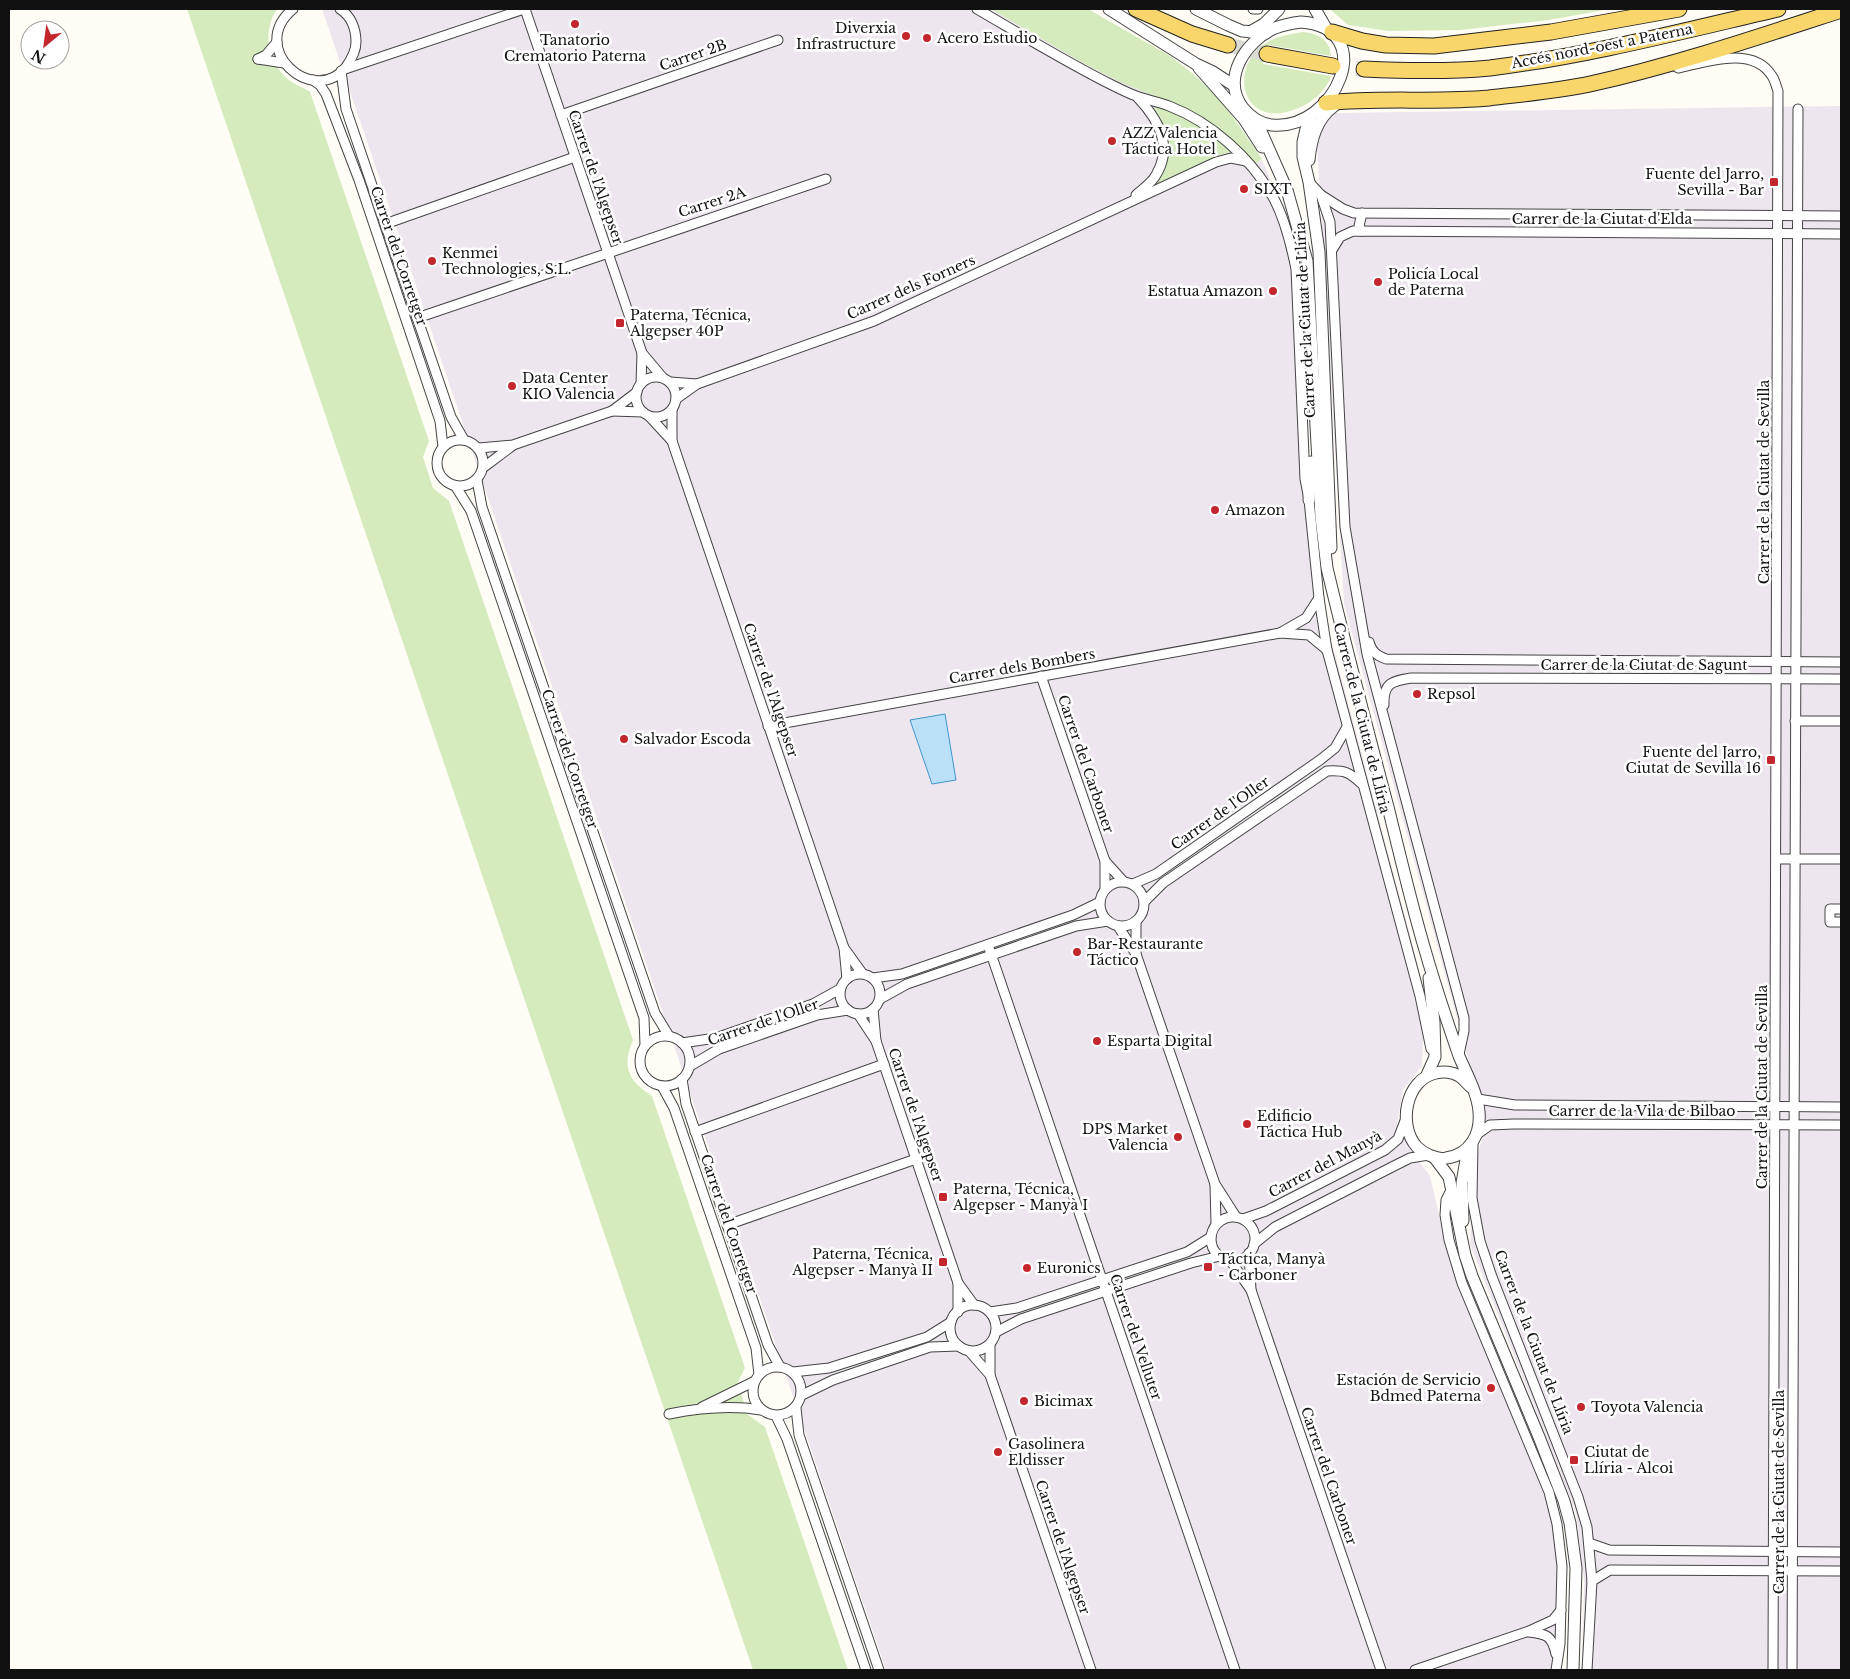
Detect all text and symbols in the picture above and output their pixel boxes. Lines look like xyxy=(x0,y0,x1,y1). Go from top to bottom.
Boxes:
marker: Tanatorio Crematorio Paterna xyxy=(569,18,581,30)
place label: Diverxia Infrastructure xyxy=(796,19,896,53)
north arrow xyxy=(20,20,70,70)
street label: Accés nord-oest a Paterna xyxy=(1509,20,1694,73)
place label: Acero Estudio xyxy=(936,29,1037,47)
marker: Diverxia Infrastructure xyxy=(900,30,912,42)
place label: Tanatorio Crematorio Paterna xyxy=(504,31,646,65)
marker: Acero Estudio xyxy=(921,32,933,44)
street label: Carrer 2B xyxy=(657,35,729,75)
text: N xyxy=(29,45,49,67)
street label: Carrer de l'Algepser xyxy=(565,107,628,247)
place label: AZZ Valencia Táctica Hotel xyxy=(1121,124,1218,158)
marker: AZZ Valencia Táctica Hotel xyxy=(1106,135,1118,147)
place label: Fuente del Jarro, Sevilla - Bar xyxy=(1645,165,1764,199)
marker: Fuente del Jarro, Sevilla - Bar xyxy=(1768,176,1780,188)
place label: SIXT xyxy=(1254,180,1292,198)
street label: Carrer 2A xyxy=(676,183,748,221)
marker: SIXT xyxy=(1238,183,1250,195)
street label: Carrer del Corretger xyxy=(367,184,431,328)
street label: Carrer de la Ciutat d'Elda xyxy=(1512,210,1692,228)
street label: Carrer de la Ciutat de Llíria xyxy=(1291,221,1319,418)
place label: Kenmei Technologies, S.L. xyxy=(442,244,571,278)
street label: Carrer dels Forners xyxy=(844,251,978,323)
marker: Kenmei Technologies, S.L. xyxy=(426,255,438,267)
place label: Policía Local de Paterna xyxy=(1388,265,1479,299)
marker: Policía Local de Paterna xyxy=(1372,276,1384,288)
place label: Estatua Amazon xyxy=(1148,282,1263,300)
marker: Estatua Amazon xyxy=(1267,285,1279,297)
place label: Paterna, Técnica, Algepser 40P xyxy=(629,306,751,340)
marker: Paterna, Técnica, Algepser 40P xyxy=(614,317,626,329)
place label: Data Center KIO Valencia xyxy=(522,369,615,403)
marker: Data Center KIO Valencia xyxy=(506,380,518,392)
street label: Carrer de la Ciutat de Sevilla xyxy=(1755,380,1773,584)
place label: Amazon xyxy=(1224,501,1286,519)
marker: Amazon xyxy=(1209,504,1221,516)
street label: Carrer de l'Algepser xyxy=(740,620,803,760)
street label: Carrer de la Ciutat de Llíria xyxy=(1330,621,1395,816)
street label: Carrer dels Bombers xyxy=(948,644,1096,688)
street label: Carrer de la Ciutat de Sagunt xyxy=(1541,656,1748,674)
place label: Repsol xyxy=(1427,685,1476,703)
street label: Carrer del Corretger xyxy=(538,687,602,831)
marker: Repsol xyxy=(1411,688,1423,700)
street label: Carrer del Carboner xyxy=(1054,693,1118,836)
place label: Salvador Escoda xyxy=(634,730,751,748)
marker: Salvador Escoda xyxy=(618,733,630,745)
place label: Fuente del Jarro, Ciutat de Sevilla 16 xyxy=(1626,743,1761,777)
marker: Fuente del Jarro, Ciutat de Sevilla 16 xyxy=(1765,754,1777,766)
street label: Carrer de l'Oller xyxy=(1167,772,1273,854)
place label: Bar-Restaurante Táctico xyxy=(1087,935,1203,969)
marker: Bar-Restaurante Táctico xyxy=(1071,946,1083,958)
street label: Carrer de la Ciutat de Sevilla xyxy=(1753,985,1771,1189)
street label: Carrer de l'Oller xyxy=(705,994,821,1049)
place label: Esparta Digital xyxy=(1107,1032,1213,1050)
marker: Esparta Digital xyxy=(1091,1035,1103,1047)
street label: Carrer de l'Algepser xyxy=(885,1045,948,1185)
street label: Carrer de la Vila de Bilbao xyxy=(1548,1102,1736,1120)
place label: Edificio Táctica Hub xyxy=(1257,1107,1342,1141)
marker: Edificio Táctica Hub xyxy=(1241,1118,1253,1130)
place label: DPS Market Valencia xyxy=(1082,1120,1169,1154)
street label: Carrer del Manyà xyxy=(1265,1126,1385,1201)
marker: DPS Market Valencia xyxy=(1172,1131,1184,1143)
street label: Carrer del Corretger xyxy=(697,1152,761,1296)
place label: Paterna, Técnica, Algepser - Manyà I xyxy=(952,1180,1088,1214)
marker: Paterna, Técnica, Algepser - Manyà I xyxy=(937,1191,949,1203)
place label: Paterna, Técnica, Algepser - Manyà II xyxy=(791,1245,933,1279)
street label: Carrer de la Ciutat de Llíria xyxy=(1490,1247,1578,1437)
place label: Táctica, Manyà - Carboner xyxy=(1218,1250,1325,1284)
marker: Paterna, Técnica, Algepser - Manyà II xyxy=(937,1256,949,1268)
place label: Euronics xyxy=(1037,1259,1101,1277)
marker: Táctica, Manyà - Carboner xyxy=(1202,1261,1214,1273)
marker: Euronics xyxy=(1021,1262,1033,1274)
street label: Carrer del Velluter xyxy=(1106,1272,1166,1403)
place label: Estación de Servicio Bdmed Paterna xyxy=(1336,1371,1481,1405)
marker: Estación de Servicio Bdmed Paterna xyxy=(1485,1382,1497,1394)
street label: Carrer de la Ciutat de Sevilla xyxy=(1770,1390,1788,1594)
place label: Bicimax xyxy=(1034,1392,1094,1410)
marker: Bicimax xyxy=(1018,1395,1030,1407)
place label: Toyota Valencia xyxy=(1591,1398,1704,1416)
marker: Toyota Valencia xyxy=(1575,1401,1587,1413)
street label: Carrer del Carboner xyxy=(1297,1405,1361,1548)
place label: Gasolinera Eldisser xyxy=(1008,1435,1085,1469)
place label: Ciutat de Llíria - Alcoi xyxy=(1584,1443,1674,1477)
marker: Gasolinera Eldisser xyxy=(992,1446,1004,1458)
marker: Ciutat de Llíria - Alcoi xyxy=(1568,1454,1580,1466)
street label: Carrer de l'Algepser xyxy=(1032,1477,1095,1617)

